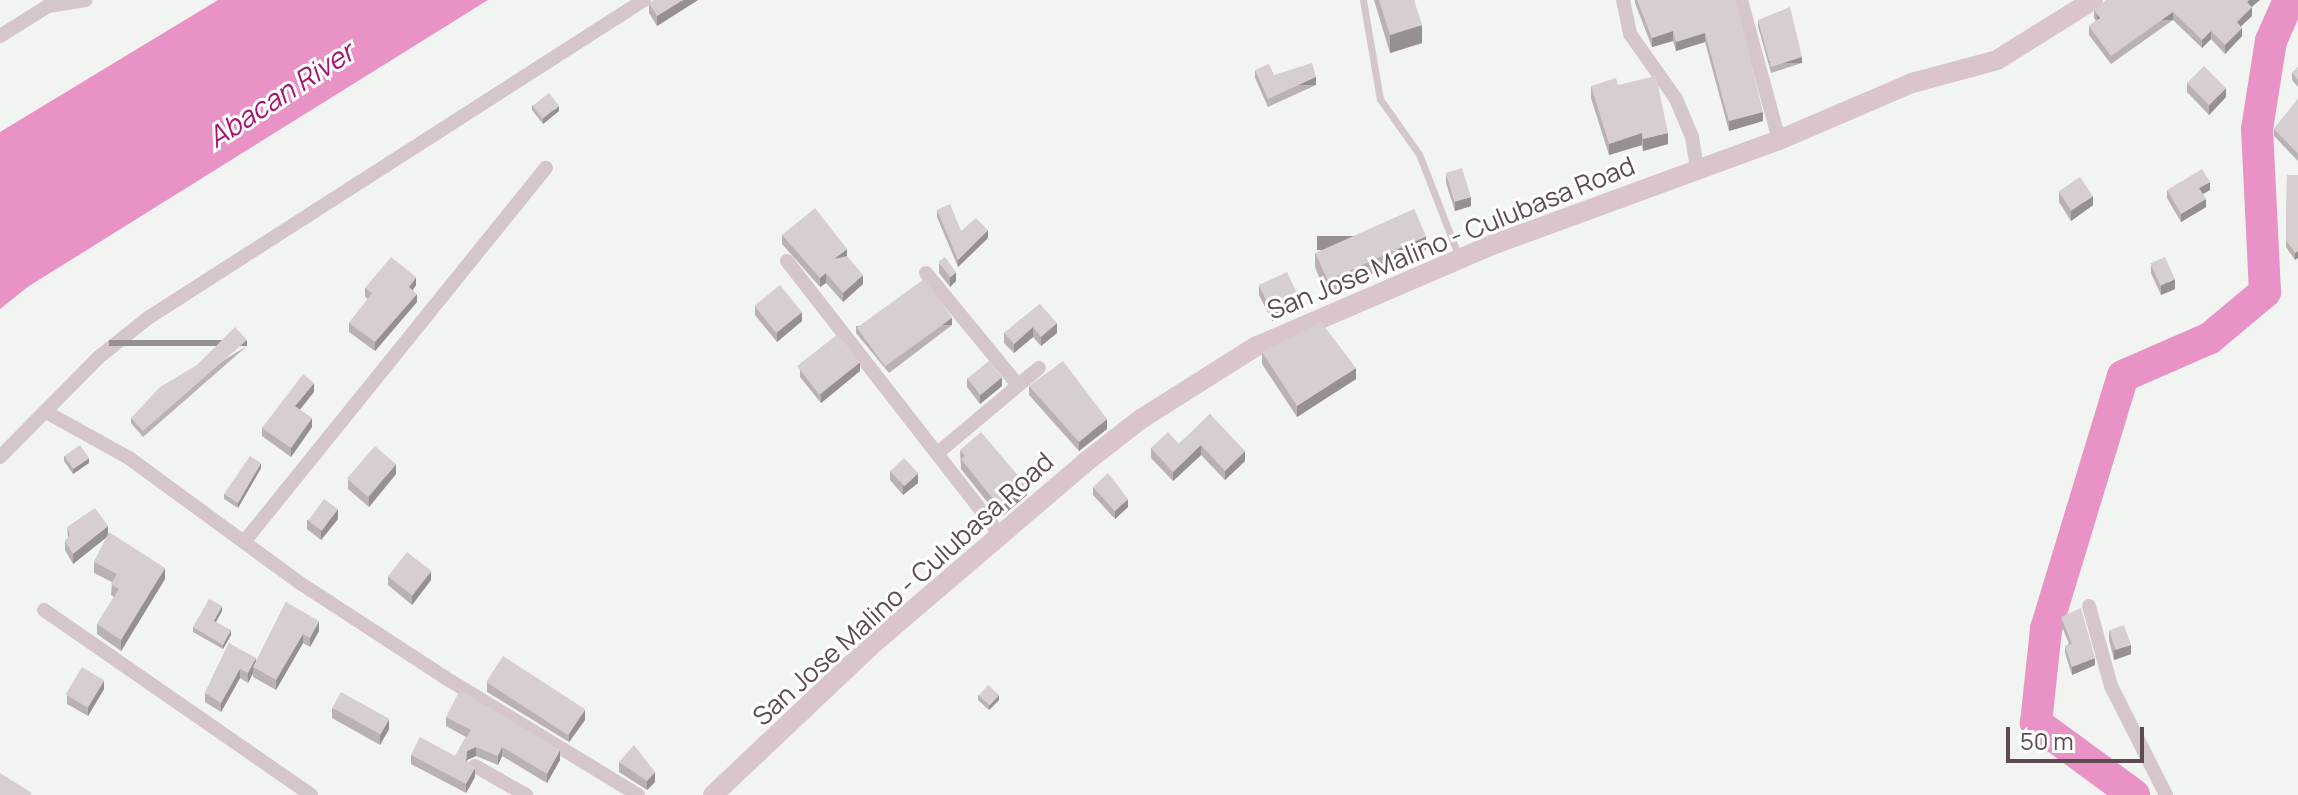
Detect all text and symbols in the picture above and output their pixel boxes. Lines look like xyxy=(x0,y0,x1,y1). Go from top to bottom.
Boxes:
water label: Abacan River xyxy=(201,34,359,154)
street label: San Jose Malino - Culubasa Road xyxy=(1263,150,1639,326)
street label: San Jose Malino - Culubasa Road xyxy=(746,446,1060,732)
scale bar xyxy=(2010,711,2148,761)
text: 50 m xyxy=(2020,724,2074,757)

